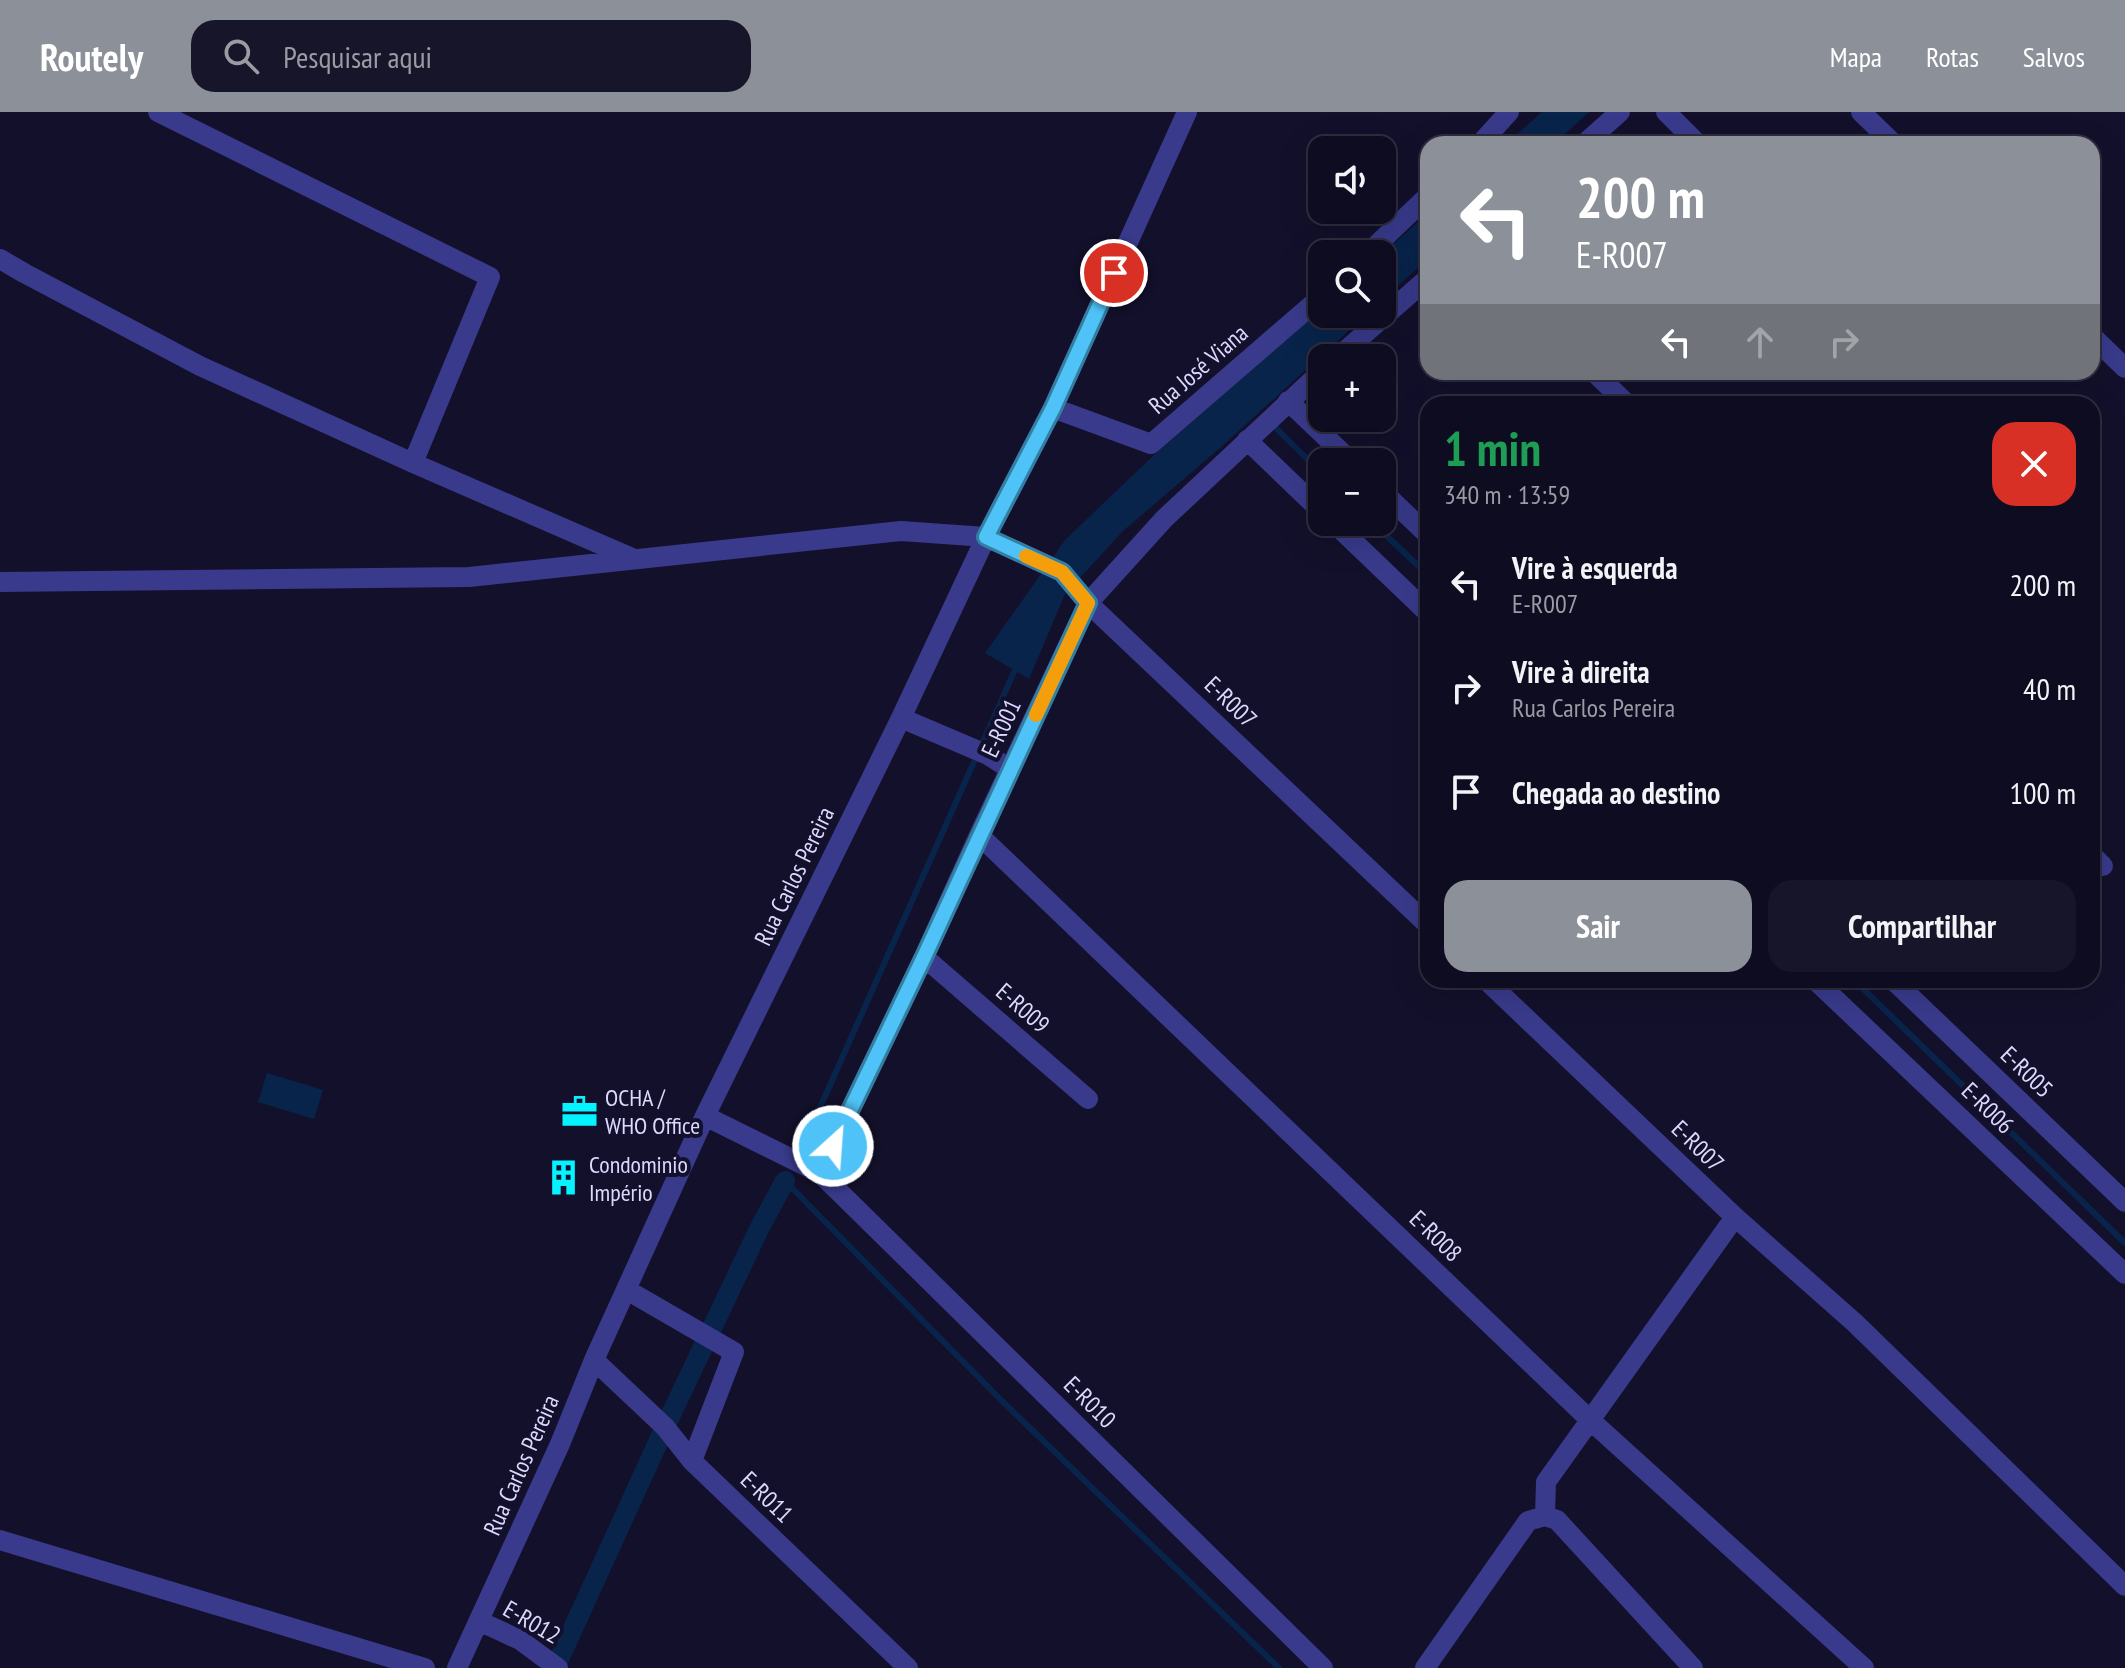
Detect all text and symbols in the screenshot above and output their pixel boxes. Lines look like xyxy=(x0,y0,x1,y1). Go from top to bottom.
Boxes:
search box xyxy=(191,20,751,92)
text: Routely xyxy=(40,32,143,81)
icon: search xyxy=(219,34,263,78)
text: Pesquisar aqui xyxy=(283,37,432,76)
text: Mapa xyxy=(1830,38,1882,75)
text: Rotas xyxy=(1926,38,1979,75)
text: Salvos xyxy=(2023,38,2085,75)
map controls xyxy=(1308,136,1396,536)
button: sound xyxy=(1308,136,1396,224)
text: 200 m xyxy=(1576,161,1705,233)
icon: left xyxy=(1444,168,1548,272)
text: E-R007 xyxy=(1576,231,1668,278)
pin xyxy=(1080,239,1148,307)
button: search xyxy=(1308,240,1396,328)
icon: arrive xyxy=(1092,251,1136,295)
street label: Rua José Viana xyxy=(1142,317,1254,421)
icon: left xyxy=(1654,320,1698,364)
icon: ahead xyxy=(1738,320,1782,364)
icon: right xyxy=(1822,320,1866,364)
button: + xyxy=(1308,344,1396,432)
text: 1 min xyxy=(1444,417,1541,479)
button: close xyxy=(1992,422,2076,506)
button: − xyxy=(1308,448,1396,536)
text: 340 m · 13:59 xyxy=(1444,478,1570,511)
text: Vire à esquerda xyxy=(1512,548,1678,587)
icon: left xyxy=(1444,562,1488,606)
text: 200 m xyxy=(2010,565,2076,604)
text: E-R007 xyxy=(1512,587,1578,620)
text: Vire à direita xyxy=(1512,652,1650,691)
icon: right xyxy=(1444,666,1488,710)
text: 40 m xyxy=(2023,669,2076,708)
street label: E-R007 xyxy=(1198,670,1264,734)
text: Rua Carlos Pereira xyxy=(1512,691,1675,724)
street label: E-R001 xyxy=(974,694,1028,762)
icon: arrive xyxy=(1444,770,1488,814)
text: Chegada ao destino xyxy=(1512,773,1720,812)
text: 100 m xyxy=(2010,773,2076,812)
street label: Rua Carlos Pereira xyxy=(747,802,841,950)
button: Sair xyxy=(1444,880,1752,972)
button: Compartilhar xyxy=(1768,880,2076,972)
street label: E-R009 xyxy=(990,976,1056,1040)
street label: E-R005 xyxy=(1994,1040,2060,1104)
street label: E-R006 xyxy=(1955,1076,2021,1140)
place label: OCHA / WHO Office xyxy=(605,1082,700,1141)
office icon: OCHA / WHO Office xyxy=(560,1092,598,1130)
position arrow xyxy=(791,1104,875,1188)
street label: E-R007 xyxy=(1665,1114,1731,1178)
place label: Condominio Império xyxy=(589,1149,688,1208)
building icon: Condominio Império xyxy=(544,1159,582,1197)
street label: E-R008 xyxy=(1403,1204,1469,1268)
street label: E-R010 xyxy=(1057,1369,1123,1435)
street label: Rua Carlos Pereira xyxy=(476,1390,566,1540)
street label: E-R011 xyxy=(734,1465,800,1529)
street label: E-R012 xyxy=(498,1593,566,1651)

